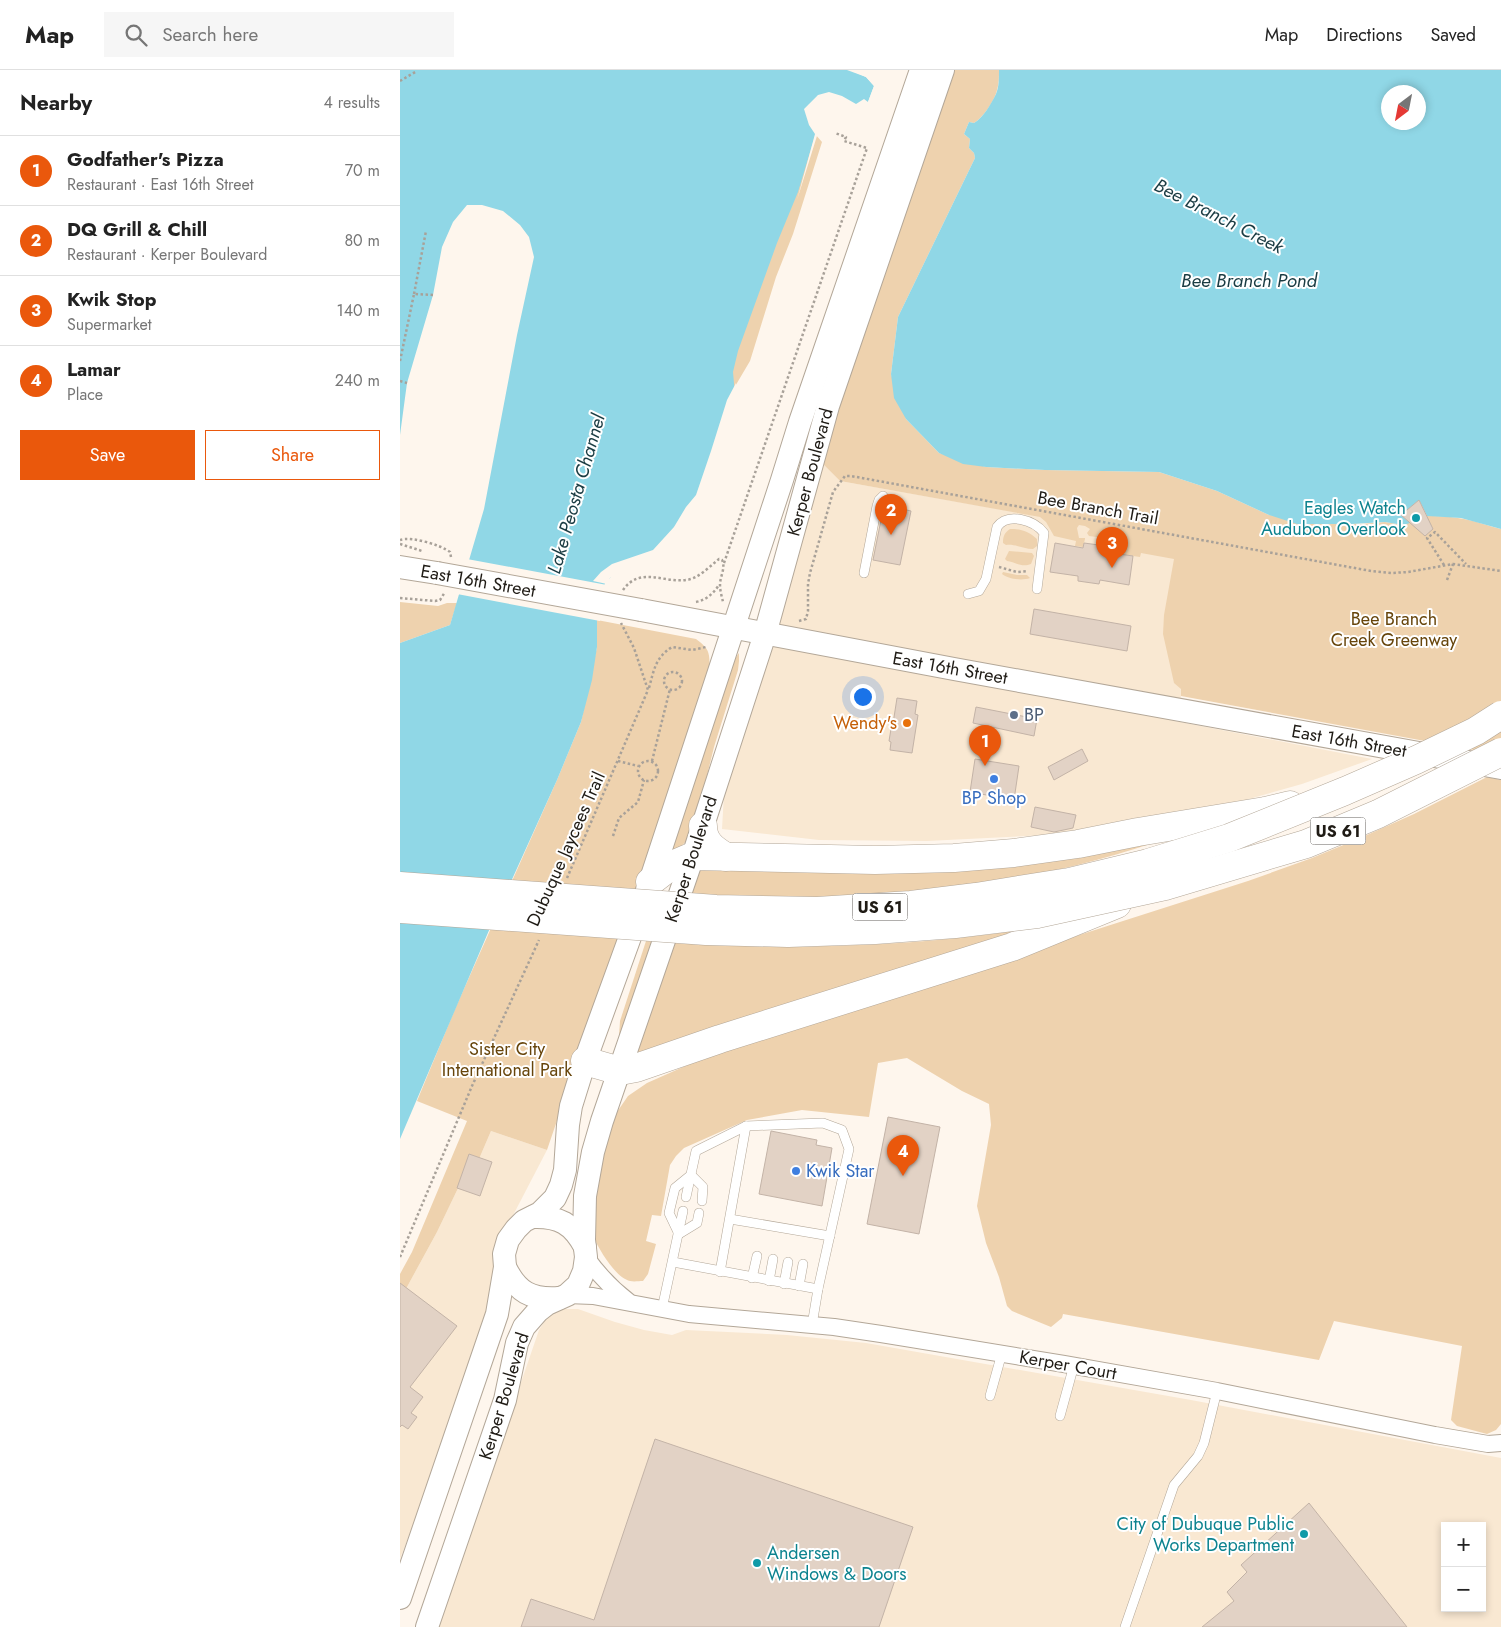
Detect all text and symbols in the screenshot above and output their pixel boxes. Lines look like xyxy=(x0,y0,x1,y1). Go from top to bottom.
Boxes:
search box xyxy=(104,12,454,57)
text: Map xyxy=(25,17,74,52)
icon: search xyxy=(122,21,150,49)
text: Search here xyxy=(162,21,258,48)
text: Map xyxy=(1265,22,1298,48)
text: Directions xyxy=(1326,22,1402,48)
text: Saved xyxy=(1430,22,1476,48)
north arrow xyxy=(1381,85,1426,130)
text: Nearby xyxy=(20,88,92,118)
text: 4 results xyxy=(324,91,380,114)
text: Godfather's Pizza xyxy=(67,146,224,173)
text: 1 xyxy=(32,159,40,182)
text: 70 m xyxy=(345,159,380,182)
water label: Bee Branch Creek xyxy=(1150,172,1289,261)
text: Restaurant · East 16th Street xyxy=(67,173,254,196)
text: DQ Grill & Chill xyxy=(67,216,207,243)
text: 2 xyxy=(31,229,41,252)
text: 80 m xyxy=(344,229,380,252)
text: Restaurant · Kerper Boulevard xyxy=(67,243,267,266)
water label: Bee Branch Pond xyxy=(1181,267,1318,294)
text: Kwik Stop xyxy=(67,286,157,313)
text: 3 xyxy=(31,299,41,322)
text: 140 m xyxy=(337,299,380,322)
text: Supermarket xyxy=(67,313,152,336)
text: Lamar xyxy=(67,356,121,383)
text: 4 xyxy=(30,369,42,392)
text: 240 m xyxy=(335,369,380,392)
text: Place xyxy=(67,383,103,406)
street label: Kerper Boulevard xyxy=(780,405,840,539)
water label: Lake Peosta Channel xyxy=(540,410,612,577)
button: Save xyxy=(20,430,195,480)
button: Share xyxy=(205,430,380,480)
street label: Bee Branch Trail xyxy=(1035,485,1161,531)
pin: 2 xyxy=(875,494,907,535)
place label: Eagles Watch Audubon Overlook xyxy=(1261,495,1406,542)
marker: Eagles Watch Audubon Overlook xyxy=(1410,512,1422,524)
pin: 3 xyxy=(1096,527,1128,568)
street label: East 16th Street xyxy=(419,558,538,604)
park label: Bee Branch Creek Greenway xyxy=(1331,606,1457,653)
street label: East 16th Street xyxy=(891,645,1010,691)
your location xyxy=(850,684,876,710)
place label: BP xyxy=(1024,702,1044,728)
marker: BP xyxy=(1008,709,1020,721)
place label: Wendy's xyxy=(833,710,897,736)
marker: Wendy's xyxy=(901,717,913,729)
street label: East 16th Street xyxy=(1290,718,1409,764)
pin: 1 xyxy=(969,725,1001,766)
street label: Dubuque Jaycees Trail xyxy=(520,768,612,930)
marker: BP Shop xyxy=(988,773,1000,785)
place label: BP Shop xyxy=(962,785,1026,811)
street label: Kerper Boulevard xyxy=(658,792,724,926)
road number: US 61 xyxy=(1310,818,1366,844)
road number: US 61 xyxy=(852,894,908,920)
park label: Sister City International Park xyxy=(442,1036,572,1083)
pin: 4 xyxy=(887,1135,919,1176)
place label: Kwik Star xyxy=(806,1158,875,1184)
marker: Kwik Star xyxy=(790,1165,802,1177)
street label: Kerper Boulevard xyxy=(472,1329,536,1463)
street label: Kerper Court xyxy=(1017,1344,1119,1386)
place label: City of Dubuque Public Works Department xyxy=(1117,1511,1295,1558)
map controls xyxy=(1441,1522,1486,1612)
button: + xyxy=(1441,1522,1486,1567)
marker: City of Dubuque Public Works Department xyxy=(1298,1528,1310,1540)
place label: Andersen Windows & Doors xyxy=(767,1540,907,1587)
marker: Andersen Windows & Doors xyxy=(751,1557,763,1569)
button: − xyxy=(1441,1567,1486,1612)

